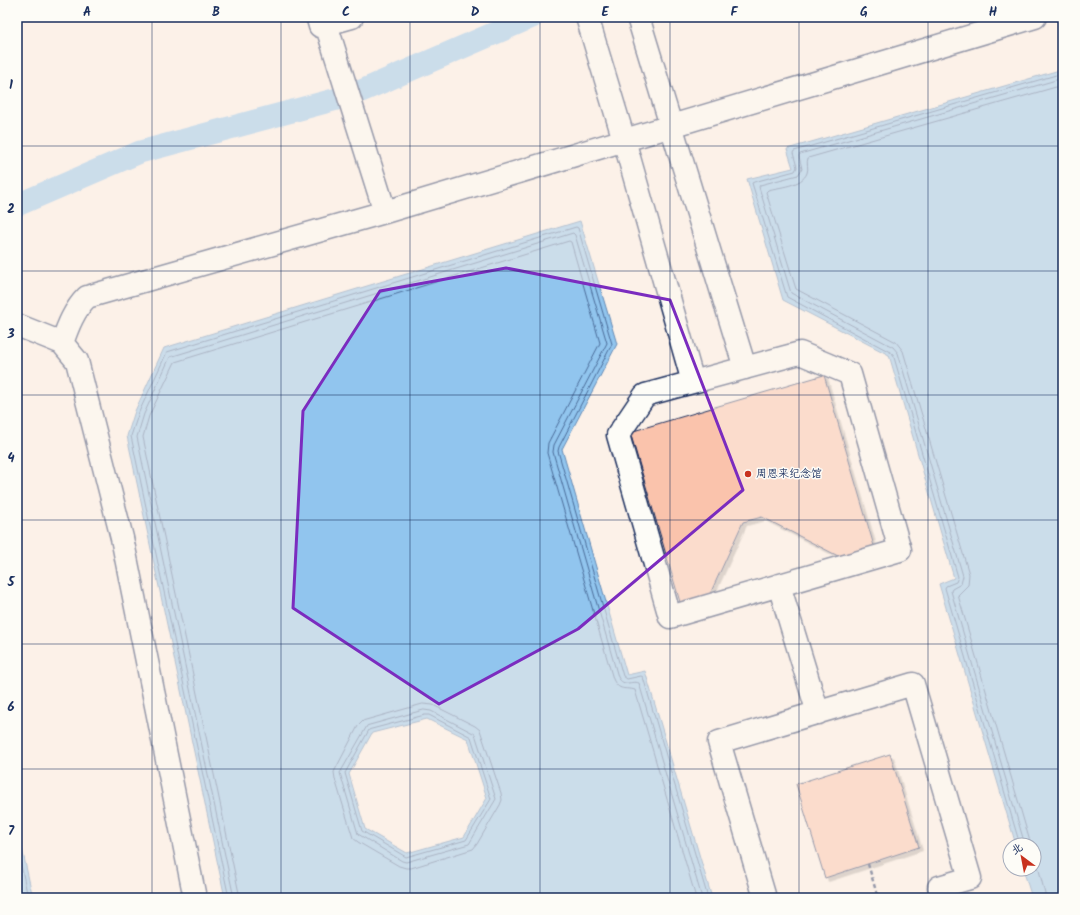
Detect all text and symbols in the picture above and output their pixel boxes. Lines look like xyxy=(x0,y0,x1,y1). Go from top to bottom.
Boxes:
text: A xyxy=(83,2,91,23)
text: B xyxy=(212,2,220,23)
text: C xyxy=(342,2,350,23)
text: D xyxy=(471,2,480,23)
text: E xyxy=(601,2,609,23)
text: F xyxy=(730,2,738,23)
text: G xyxy=(860,2,868,23)
text: H xyxy=(989,2,998,23)
text: 1 xyxy=(9,75,13,96)
text: 2 xyxy=(7,199,15,220)
text: 3 xyxy=(6,324,15,345)
text: 4 xyxy=(7,448,15,469)
place label: 周恩来纪念馆 xyxy=(756,465,822,483)
marker: 周恩来纪念馆 xyxy=(743,469,753,479)
text: 5 xyxy=(7,572,16,593)
text: 6 xyxy=(7,697,15,718)
text: 7 xyxy=(8,821,15,842)
north arrow xyxy=(1002,837,1042,877)
text: 北 xyxy=(1008,839,1027,860)

